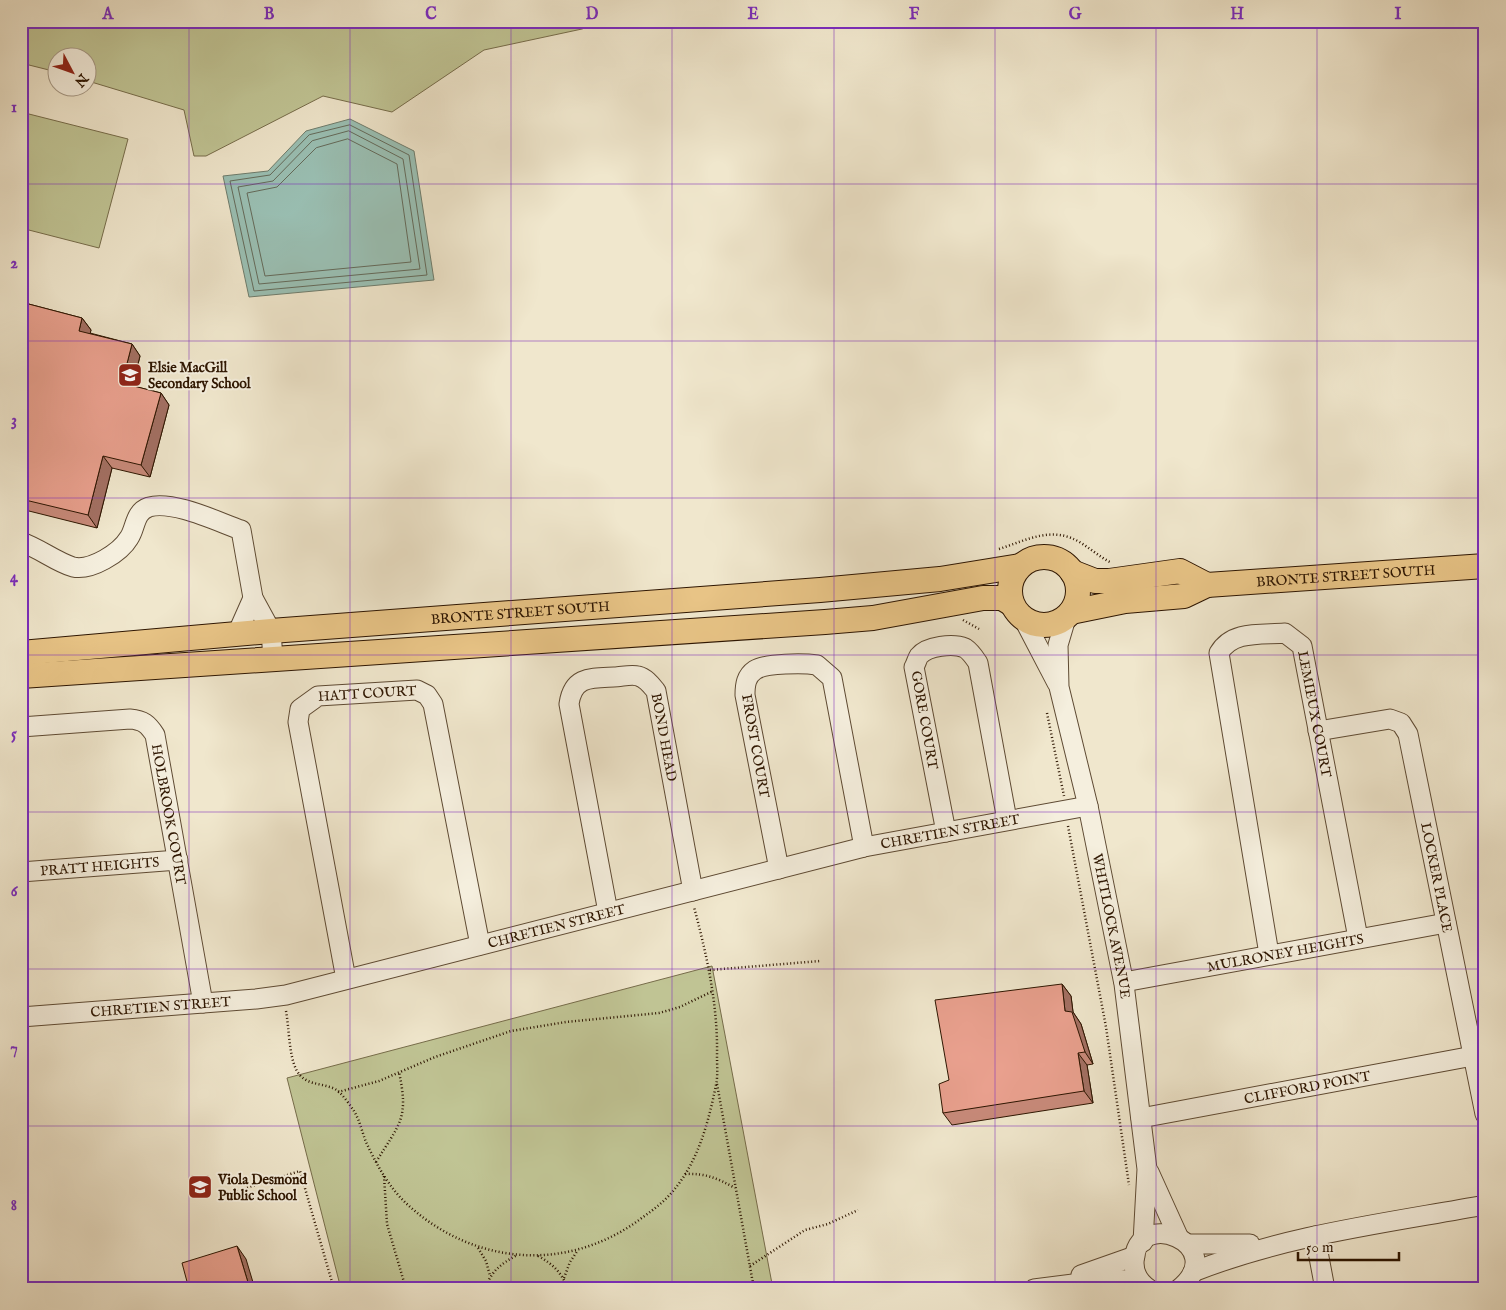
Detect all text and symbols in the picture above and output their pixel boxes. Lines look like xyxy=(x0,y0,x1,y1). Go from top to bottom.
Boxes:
text: A xyxy=(102,5,115,25)
text: B xyxy=(264,5,275,25)
text: C xyxy=(425,5,437,25)
text: D xyxy=(586,5,599,25)
text: E xyxy=(747,5,759,25)
text: F xyxy=(909,5,920,25)
text: G xyxy=(1069,5,1082,25)
text: H xyxy=(1230,5,1244,25)
text: I xyxy=(1395,5,1402,25)
north arrow xyxy=(48,48,98,98)
text: N xyxy=(70,69,92,90)
text: 1 xyxy=(11,98,17,118)
text: 2 xyxy=(10,254,18,274)
place label: Elsie MacGill Secondary School xyxy=(148,359,252,393)
school or university icon: Elsie MacGill Secondary School xyxy=(117,362,143,388)
text: 3 xyxy=(11,411,17,431)
street label: BRONTE STREET SOUTH xyxy=(1256,561,1436,592)
text: 4 xyxy=(10,568,19,588)
street label: BRONTE STREET SOUTH xyxy=(430,598,611,629)
street label: LEMIEUX COURT xyxy=(1293,649,1335,780)
street label: GORE COURT xyxy=(906,669,942,772)
street label: HATT COURT xyxy=(317,682,418,706)
street label: BOND HEAD xyxy=(647,692,681,783)
street label: FROST COURT xyxy=(737,693,773,800)
text: 5 xyxy=(11,725,17,745)
street label: HOLBROOK COURT xyxy=(147,742,190,887)
street label: CHRETIEN STREET xyxy=(879,811,1022,854)
street label: LOCKER PLACE xyxy=(1416,821,1456,935)
street label: WHITLOCK AVENUE xyxy=(1088,852,1134,1000)
street label: PRATT HEIGHTS xyxy=(40,853,160,881)
text: 6 xyxy=(11,882,19,902)
street label: CHRETIEN STREET xyxy=(486,900,628,953)
street label: MULRONEY HEIGHTS xyxy=(1206,930,1365,977)
street label: CHRETIEN STREET xyxy=(90,993,232,1022)
text: 7 xyxy=(10,1039,18,1059)
street label: CLIFFORD POINT xyxy=(1243,1067,1373,1109)
place label: Viola Desmond Public School xyxy=(217,1171,308,1205)
school or university icon: Viola Desmond Public School xyxy=(187,1174,213,1200)
text: 8 xyxy=(11,1196,17,1216)
scale bar xyxy=(1298,1230,1400,1262)
text: 50 m xyxy=(1306,1238,1334,1257)

